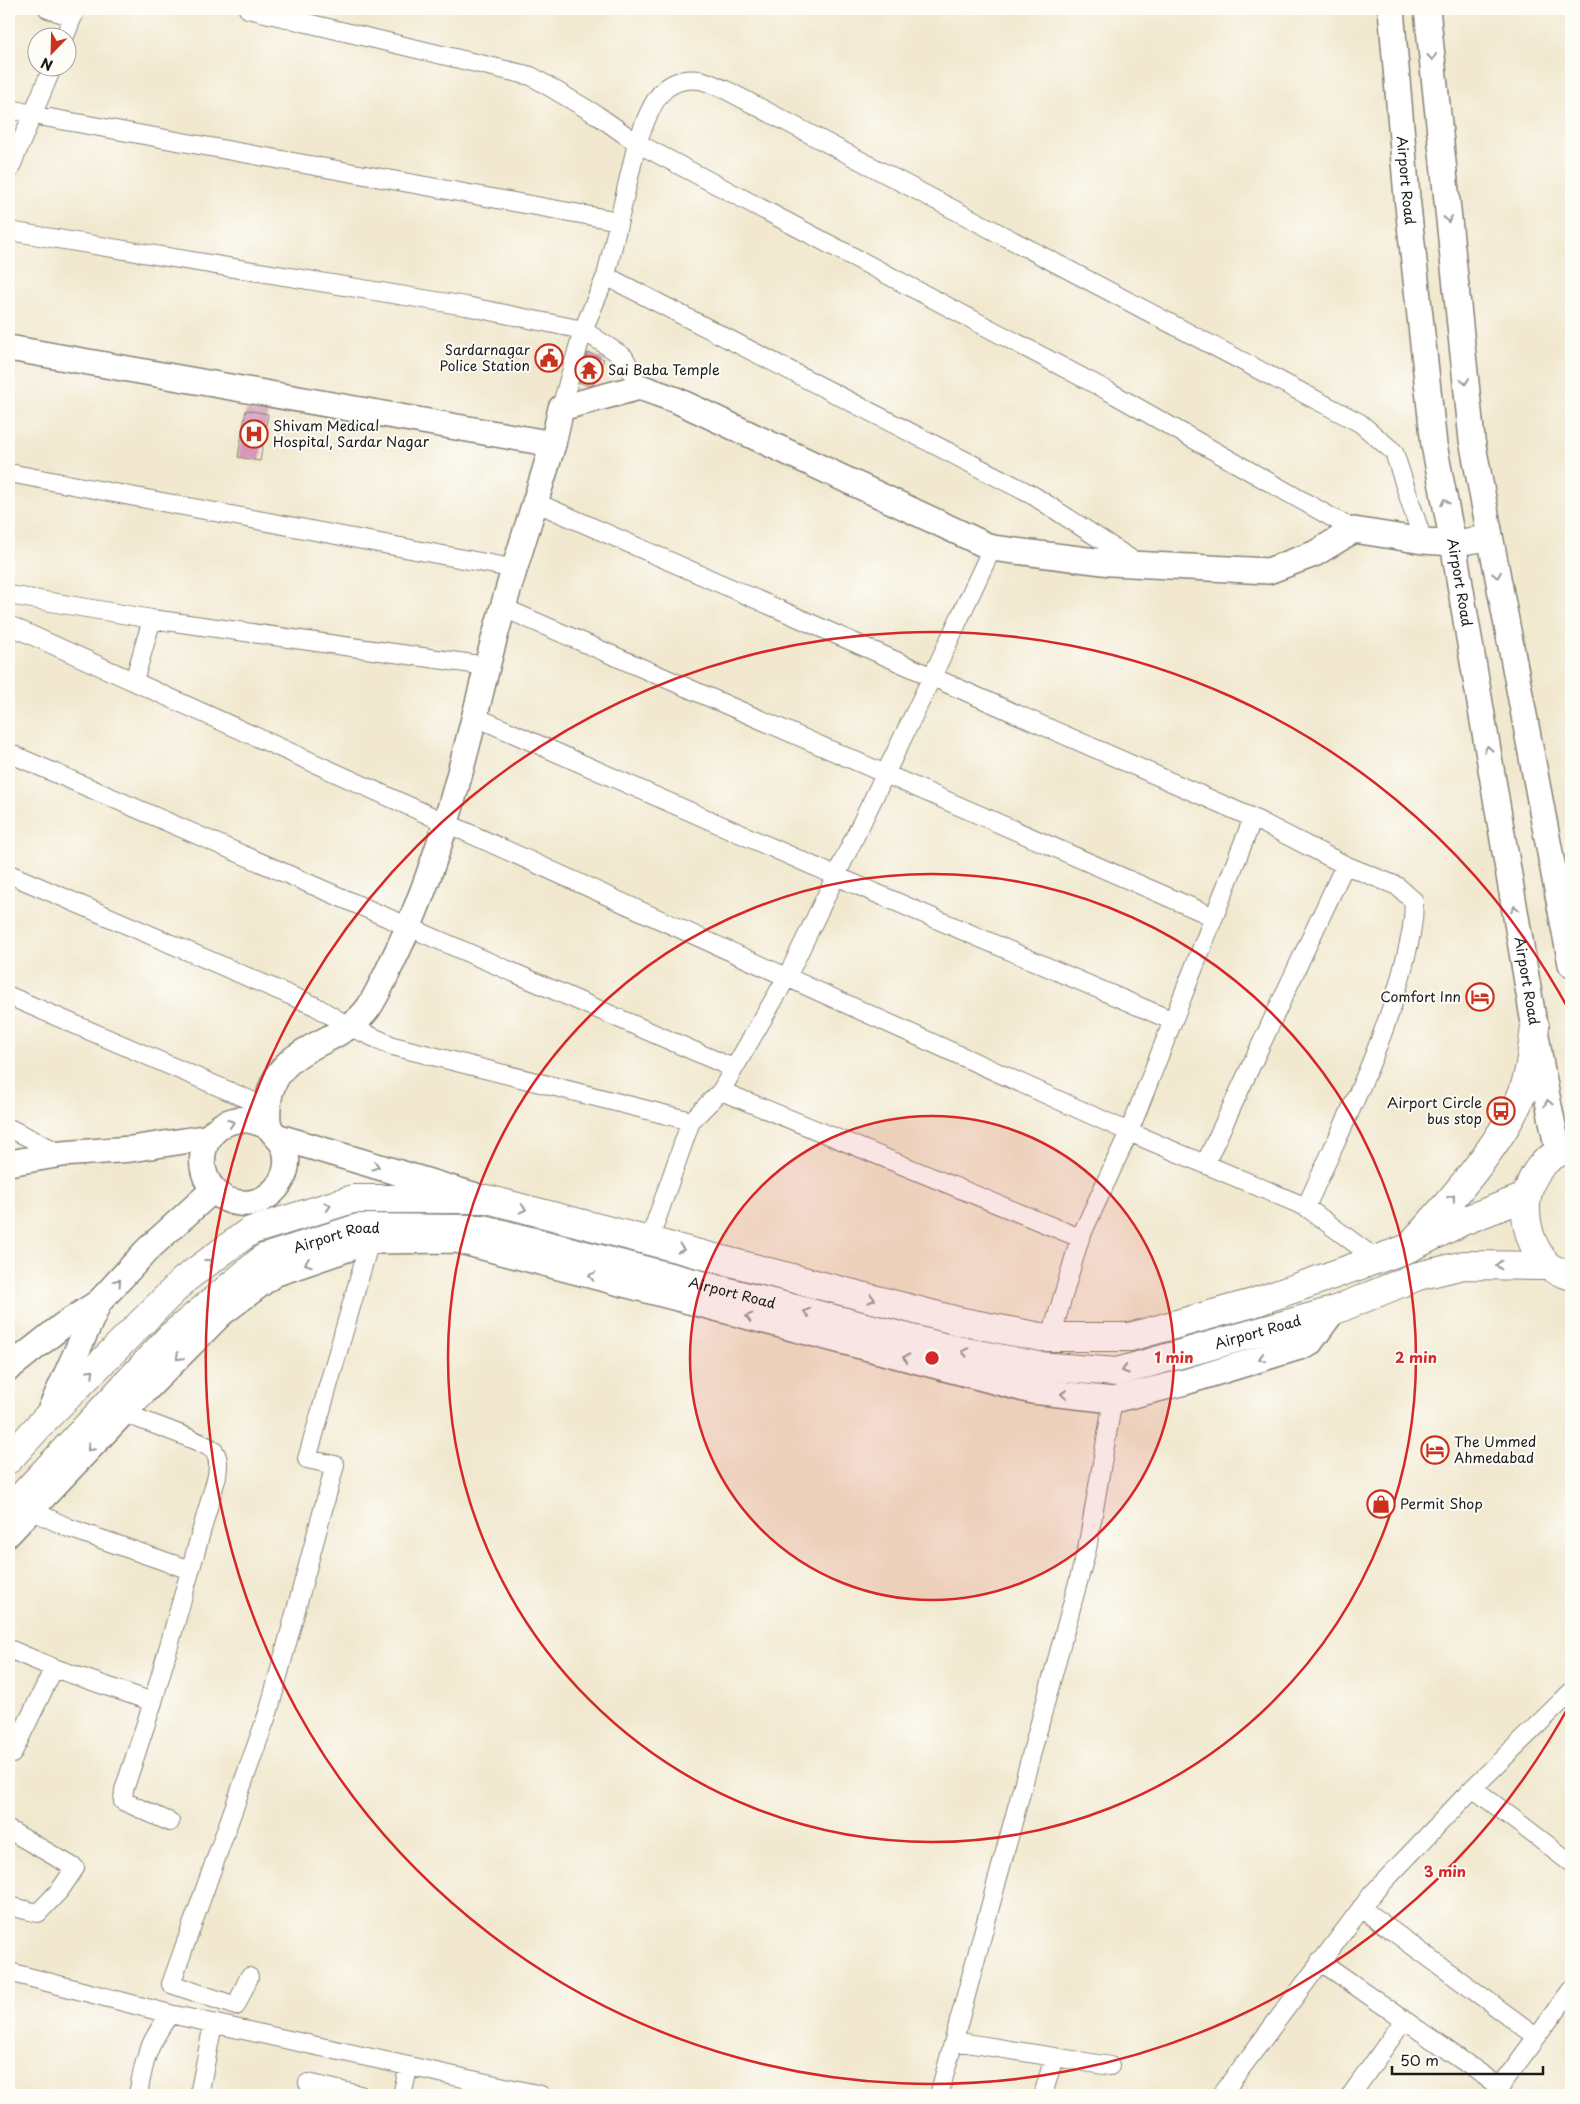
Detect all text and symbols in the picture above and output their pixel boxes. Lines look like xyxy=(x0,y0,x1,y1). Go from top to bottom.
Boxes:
north arrow xyxy=(28,28,78,78)
text: N xyxy=(38,53,56,76)
one-way arrow xyxy=(1426,54,1437,62)
street label: Airport Road xyxy=(1392,135,1421,226)
one-way arrow xyxy=(1442,215,1453,223)
place label: Sardarnagar Police Station xyxy=(439,339,531,376)
public building icon: Sardarnagar Police Station xyxy=(534,343,564,373)
temple icon: Sai Baba Temple xyxy=(574,355,604,385)
place label: Sai Baba Temple xyxy=(608,359,720,380)
one-way arrow xyxy=(1459,377,1470,385)
place label: Shivam Medical Hospital, Sardar Nagar xyxy=(273,415,430,452)
hospital icon: Shivam Medical Hospital, Sardar Nagar xyxy=(239,419,269,449)
one-way arrow xyxy=(1441,498,1451,507)
street label: Airport Road xyxy=(1442,537,1478,628)
one-way arrow xyxy=(1491,571,1502,580)
one-way arrow xyxy=(1483,744,1493,753)
one-way arrow xyxy=(1510,904,1520,913)
street label: Airport Road xyxy=(1510,935,1545,1026)
hotel icon: Comfort Inn xyxy=(1465,982,1495,1012)
place label: Comfort Inn xyxy=(1380,986,1461,1007)
place label: Airport Circle bus stop xyxy=(1387,1092,1482,1129)
bus stop icon: Airport Circle bus stop xyxy=(1486,1096,1516,1126)
one-way arrow xyxy=(1544,1099,1554,1108)
one-way arrow xyxy=(226,1118,235,1128)
one-way arrow xyxy=(371,1161,380,1171)
one-way arrow xyxy=(1446,1195,1454,1204)
one-way arrow xyxy=(324,1202,332,1212)
one-way arrow xyxy=(519,1203,527,1213)
street label: Airport Road xyxy=(290,1217,380,1258)
one-way arrow xyxy=(676,1243,685,1254)
one-way arrow xyxy=(304,1257,313,1267)
one-way arrow xyxy=(203,1259,212,1267)
one-way arrow xyxy=(1495,1260,1502,1270)
one-way arrow xyxy=(588,1271,596,1281)
street label: Airport Road xyxy=(687,1271,778,1314)
one-way arrow xyxy=(112,1279,121,1288)
one-way arrow xyxy=(867,1293,876,1303)
one-way arrow xyxy=(803,1307,812,1318)
street label: Airport Road xyxy=(1212,1310,1303,1354)
one-way arrow xyxy=(745,1312,754,1322)
text: 1 min xyxy=(1155,1345,1193,1368)
text: 2 min xyxy=(1395,1345,1437,1368)
one-way arrow xyxy=(960,1347,969,1358)
centre of rings xyxy=(923,1349,941,1367)
one-way arrow xyxy=(175,1351,184,1360)
one-way arrow xyxy=(1258,1352,1267,1362)
one-way arrow xyxy=(902,1353,911,1364)
one-way arrow xyxy=(1121,1364,1130,1375)
one-way arrow xyxy=(85,1370,94,1379)
one-way arrow xyxy=(1060,1389,1068,1400)
place label: The Ummed Ahmedabad xyxy=(1454,1431,1536,1468)
hotel icon: The Ummed Ahmedabad xyxy=(1420,1435,1450,1465)
one-way arrow xyxy=(87,1442,96,1451)
shop icon: Permit Shop xyxy=(1366,1489,1396,1519)
place label: Permit Shop xyxy=(1400,1493,1483,1514)
text: 3 min xyxy=(1424,1859,1466,1882)
scale bar xyxy=(1392,2044,1544,2076)
text: 50 m xyxy=(1400,2048,1439,2071)

